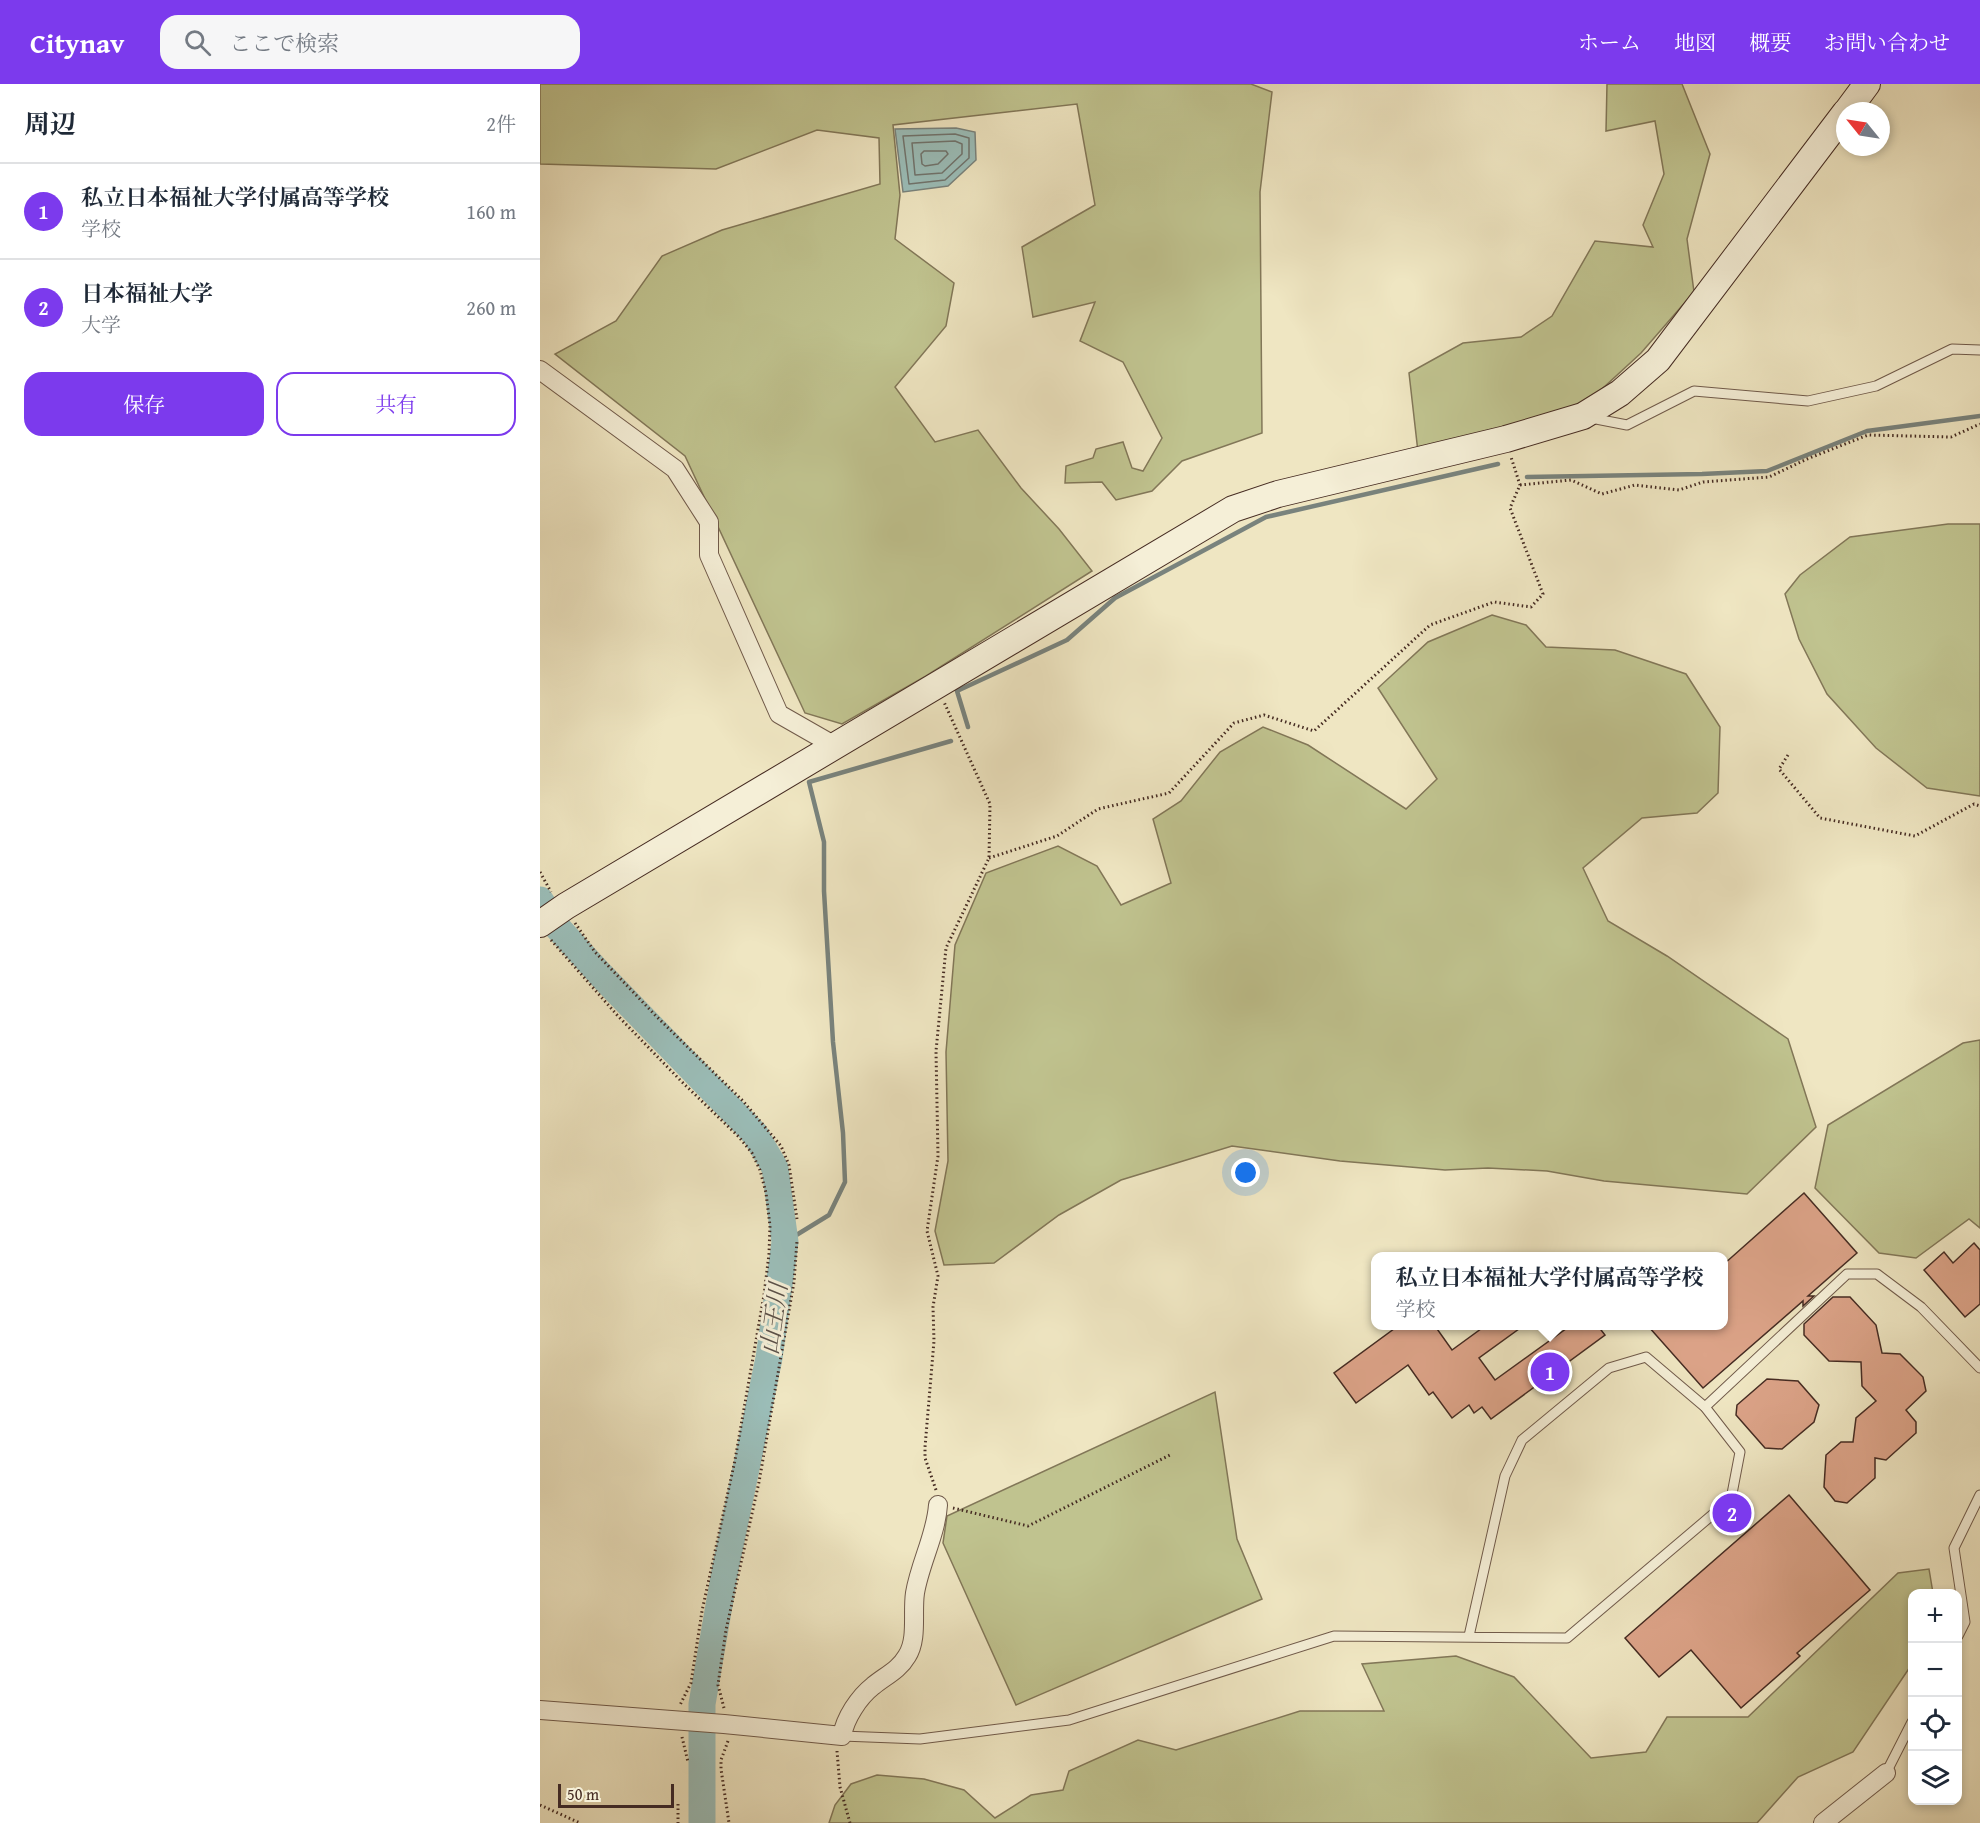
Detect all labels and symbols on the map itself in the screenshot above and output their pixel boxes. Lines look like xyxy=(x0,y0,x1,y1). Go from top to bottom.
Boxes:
north arrow xyxy=(1836,102,1890,156)
your location xyxy=(1231,1158,1260,1187)
water label: 山王川 xyxy=(751,1278,796,1357)
pin: 1 xyxy=(1530,1350,1570,1394)
pin: 2 xyxy=(1712,1490,1752,1536)
scale bar xyxy=(558,1781,674,1808)

